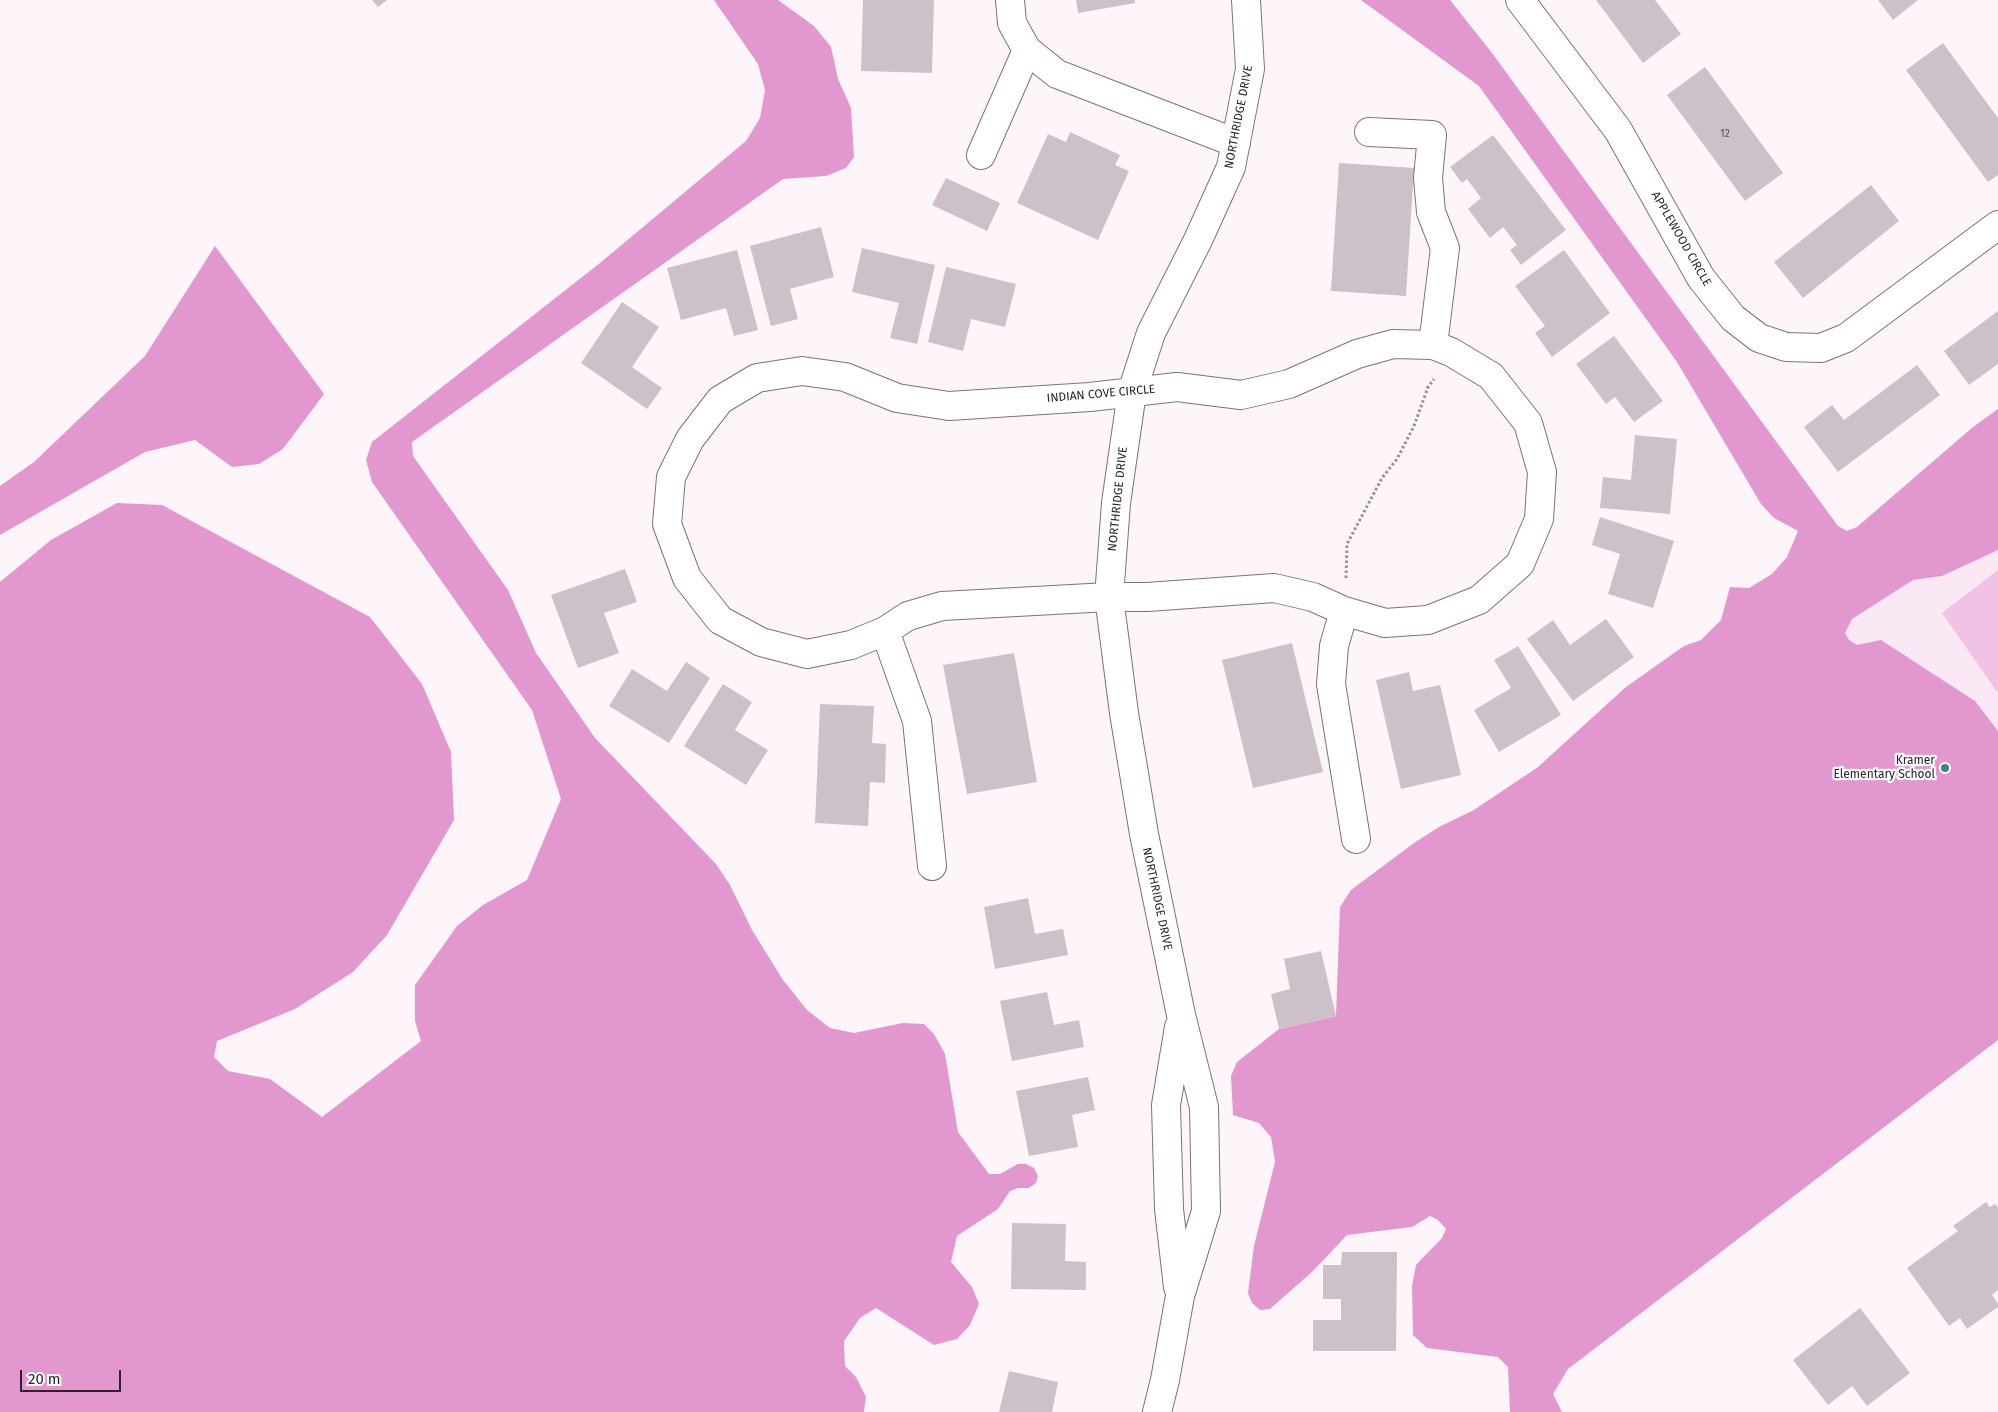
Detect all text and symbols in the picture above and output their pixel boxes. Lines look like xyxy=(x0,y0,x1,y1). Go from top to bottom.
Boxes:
street label: NORTHRIDGE DRIVE xyxy=(1222,64,1256,170)
house number: 12 xyxy=(1720,128,1730,140)
street label: APPLEWOOD CIRCLE xyxy=(1648,189,1714,289)
street label: INDIAN COVE CIRCLE xyxy=(1046,382,1156,406)
street label: NORTHRIDGE DRIVE xyxy=(1105,446,1131,552)
place label: Kramer Elementary School xyxy=(1833,754,1935,782)
marker: Kramer Elementary School xyxy=(1939,762,1951,774)
street label: NORTHRIDGE DRIVE xyxy=(1139,846,1175,952)
scale bar xyxy=(22,1360,124,1392)
text: 20 m xyxy=(28,1370,61,1388)

